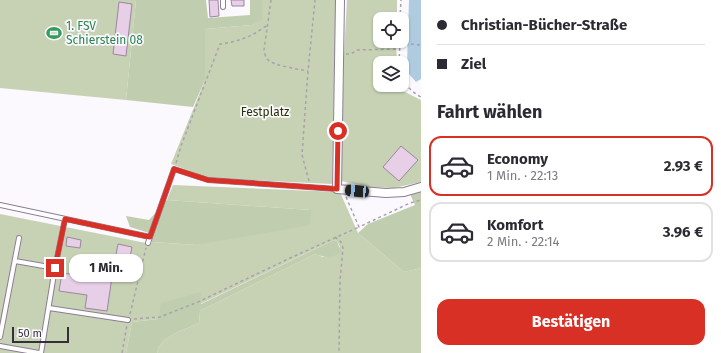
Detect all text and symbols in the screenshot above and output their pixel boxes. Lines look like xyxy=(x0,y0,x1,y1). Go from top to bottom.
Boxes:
map controls xyxy=(373,12,409,92)
button: locate xyxy=(373,12,409,48)
text: Christian-Bücher-Straße xyxy=(461,16,627,34)
place label: 1. FSV Schierstein 08 xyxy=(66,19,143,47)
sports icon: 1. FSV Schierstein 08 xyxy=(45,24,63,42)
text: Ziel xyxy=(461,55,486,73)
button: layers xyxy=(373,56,409,92)
text: Fahrt wählen xyxy=(437,101,542,123)
park label: Festplatz xyxy=(241,105,289,119)
route start xyxy=(329,122,347,140)
icon: car xyxy=(439,148,475,184)
text: Economy xyxy=(487,150,548,168)
text: 2.93 € xyxy=(664,157,703,175)
text: 1 Min. · 22:13 xyxy=(487,168,558,183)
car xyxy=(345,184,369,198)
icon: car xyxy=(439,214,475,250)
text: Komfort xyxy=(487,216,543,234)
text: 3.96 € xyxy=(663,223,703,241)
text: 2 Min. · 22:14 xyxy=(487,234,559,249)
callout: 1 Min. xyxy=(69,254,143,282)
route end xyxy=(46,259,64,277)
text: 1 Min. xyxy=(89,260,123,275)
button: Bestätigen xyxy=(437,299,705,345)
scale bar xyxy=(12,325,69,344)
text: 50 m xyxy=(18,327,42,340)

